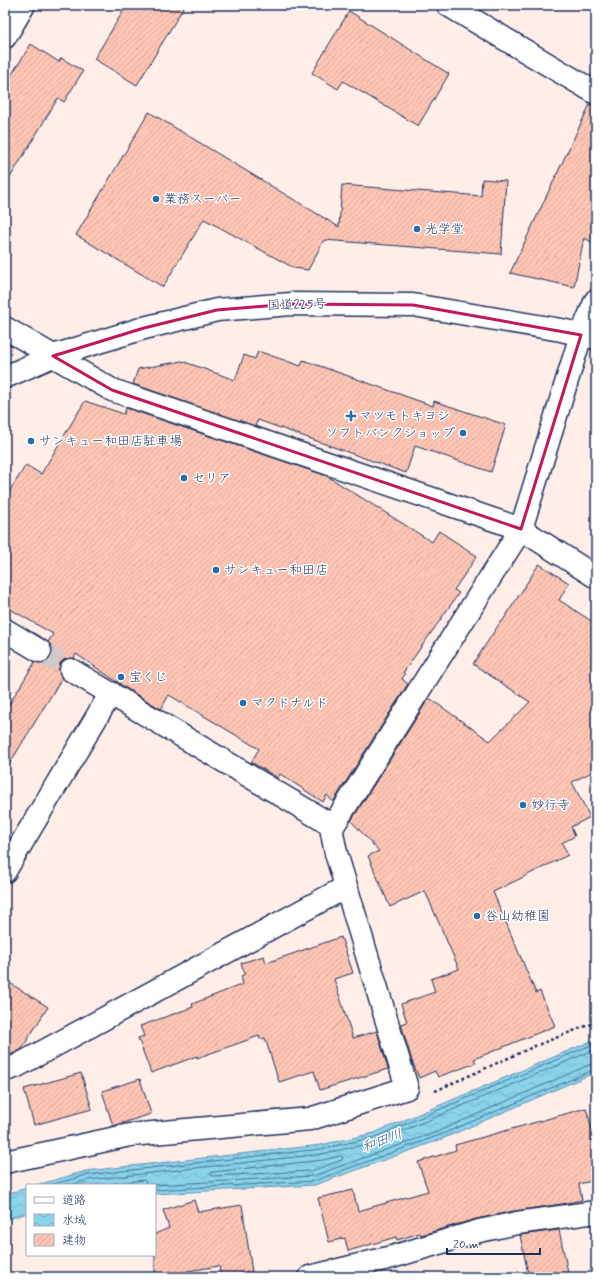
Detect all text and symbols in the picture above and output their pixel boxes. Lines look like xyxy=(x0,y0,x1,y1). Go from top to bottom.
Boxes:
place label: 業務スーパー xyxy=(164,191,241,208)
marker: 業務スーパー xyxy=(151,194,161,204)
place label: 光学堂 xyxy=(425,221,464,238)
marker: 光学堂 xyxy=(412,224,422,234)
street label: 国道225号 xyxy=(267,295,327,315)
place label: マツモトキヨシ xyxy=(359,408,450,425)
marker: マツモトキヨシ xyxy=(346,411,356,421)
place label: ソフトバンクショップ xyxy=(326,425,455,442)
marker: ソフトバンクショップ xyxy=(458,428,468,438)
place label: サンキュー和田店駐車場 xyxy=(39,433,182,450)
marker: サンキュー和田店駐車場 xyxy=(26,436,36,446)
place label: セリア xyxy=(192,470,231,487)
marker: セリア xyxy=(179,473,189,483)
place label: サンキュー和田店 xyxy=(224,562,328,579)
marker: サンキュー和田店 xyxy=(211,565,221,575)
place label: 宝くじ xyxy=(129,669,168,686)
marker: 宝くじ xyxy=(116,672,126,682)
place label: マクドナルド xyxy=(251,695,328,712)
marker: マクドナルド xyxy=(238,698,248,708)
place label: 妙行寺 xyxy=(531,797,570,814)
marker: 妙行寺 xyxy=(518,800,528,810)
place label: 谷山幼稚園 xyxy=(485,908,550,925)
marker: 谷山幼稚園 xyxy=(472,911,482,921)
water label: 和田川 xyxy=(359,1125,405,1157)
legend xyxy=(26,1184,156,1256)
text: 道路 xyxy=(62,1193,86,1209)
text: 水域 xyxy=(62,1213,86,1229)
scale bar xyxy=(447,1230,540,1256)
text: 建物 xyxy=(62,1233,86,1249)
text: 20 m xyxy=(453,1237,479,1253)

